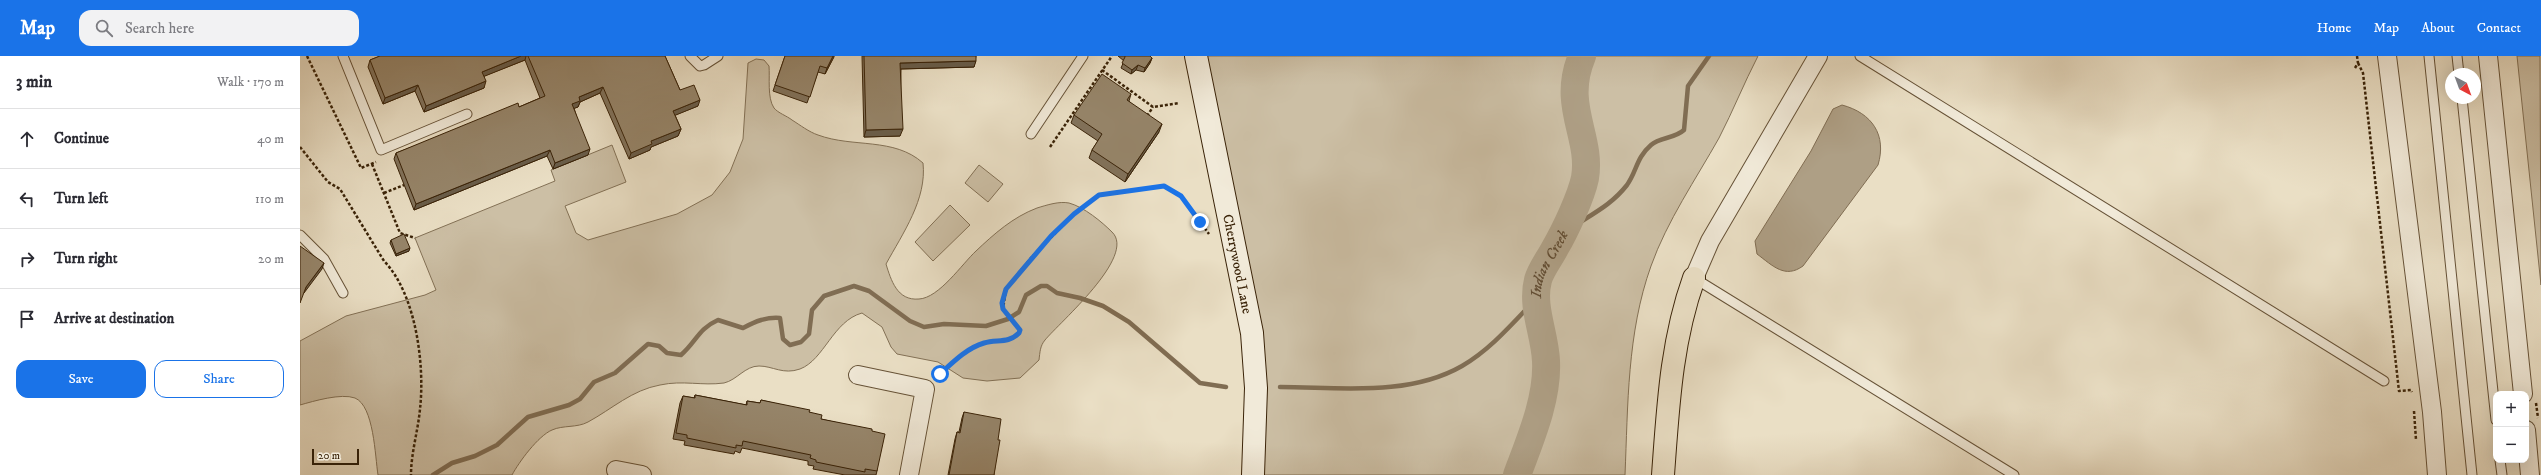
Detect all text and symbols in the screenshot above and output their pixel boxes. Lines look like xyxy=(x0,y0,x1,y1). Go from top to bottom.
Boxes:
search box xyxy=(79,10,359,46)
text: Map xyxy=(20,17,55,40)
icon: search xyxy=(93,17,115,39)
text: Search here xyxy=(125,19,194,38)
text: Home xyxy=(2317,19,2351,37)
text: Map xyxy=(2373,19,2399,37)
text: About xyxy=(2421,19,2455,37)
text: Contact xyxy=(2477,19,2521,37)
north arrow xyxy=(2445,68,2481,104)
text: 3 min xyxy=(16,71,52,93)
text: Walk · 170 m xyxy=(217,74,284,90)
icon: ahead xyxy=(16,128,38,150)
text: Continue xyxy=(54,129,109,148)
text: 40 m xyxy=(257,131,284,147)
icon: left xyxy=(16,188,38,210)
text: Turn left xyxy=(54,189,108,208)
text: 110 m xyxy=(255,191,284,207)
route end xyxy=(1191,213,1209,231)
street label: Cherrywood Lane xyxy=(1218,213,1256,316)
water label: Indian Creek xyxy=(1527,227,1573,299)
icon: right xyxy=(16,248,38,270)
text: Turn right xyxy=(54,249,117,268)
text: 20 m xyxy=(258,251,284,267)
icon: arrive xyxy=(16,308,38,330)
text: Arrive at destination xyxy=(54,309,174,328)
button: Save xyxy=(16,360,146,398)
button: Share xyxy=(154,360,284,398)
route start xyxy=(931,365,949,383)
map controls xyxy=(2493,391,2529,463)
button: + xyxy=(2493,391,2529,427)
button: − xyxy=(2493,427,2529,463)
scale bar xyxy=(312,447,359,466)
text: 20 m xyxy=(318,449,340,463)

